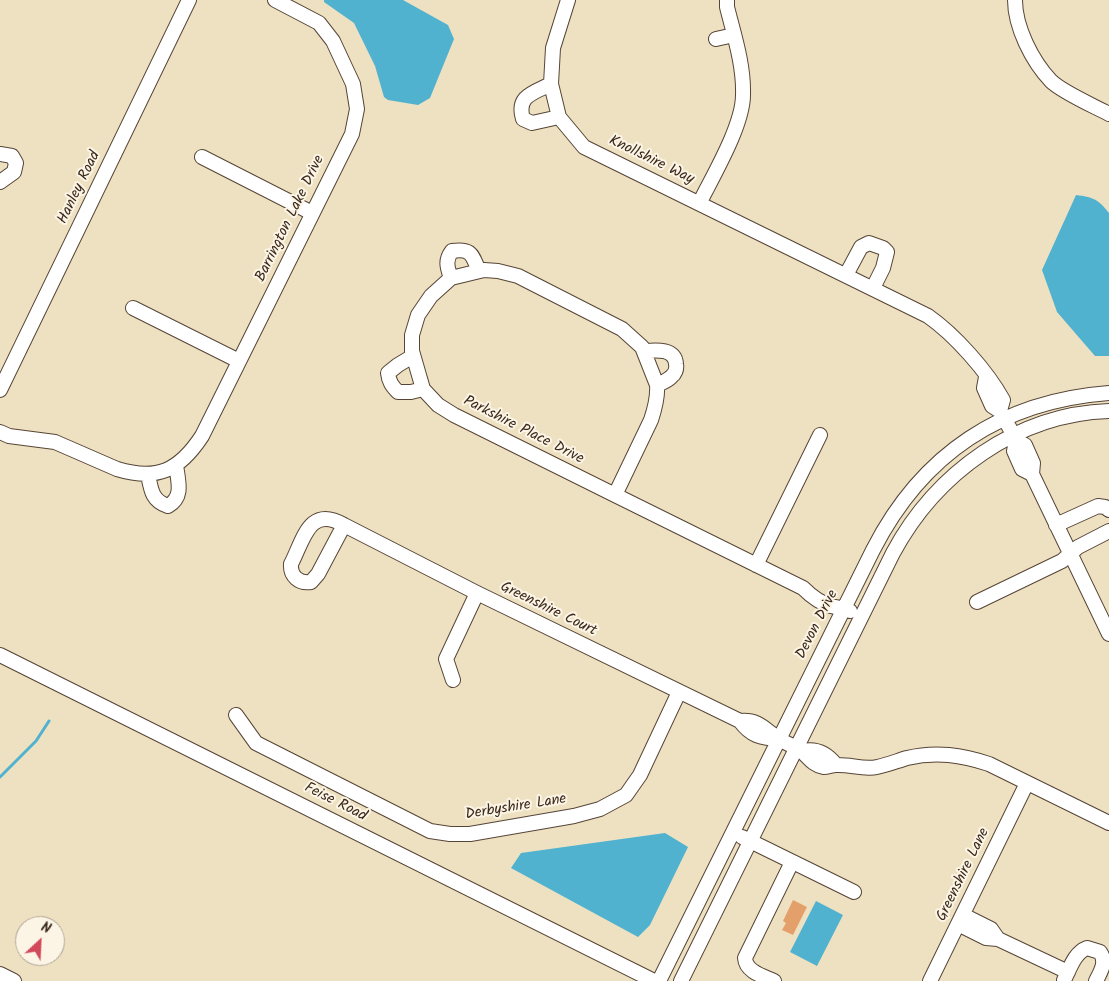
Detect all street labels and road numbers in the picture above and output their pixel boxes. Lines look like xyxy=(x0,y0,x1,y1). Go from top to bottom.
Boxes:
street label: Knollshire Way xyxy=(605,133,697,189)
street label: Hanley Road xyxy=(55,149,105,227)
street label: Barrington Lake Drive xyxy=(253,153,329,285)
street label: Parkshire Place Drive xyxy=(460,393,586,469)
street label: Greenshire Court xyxy=(497,579,599,641)
street label: Devon Drive xyxy=(793,588,843,662)
street label: Feise Road xyxy=(301,780,369,826)
street label: Derbyshire Lane xyxy=(464,791,568,825)
street label: Greenshire Lane xyxy=(934,826,994,924)

